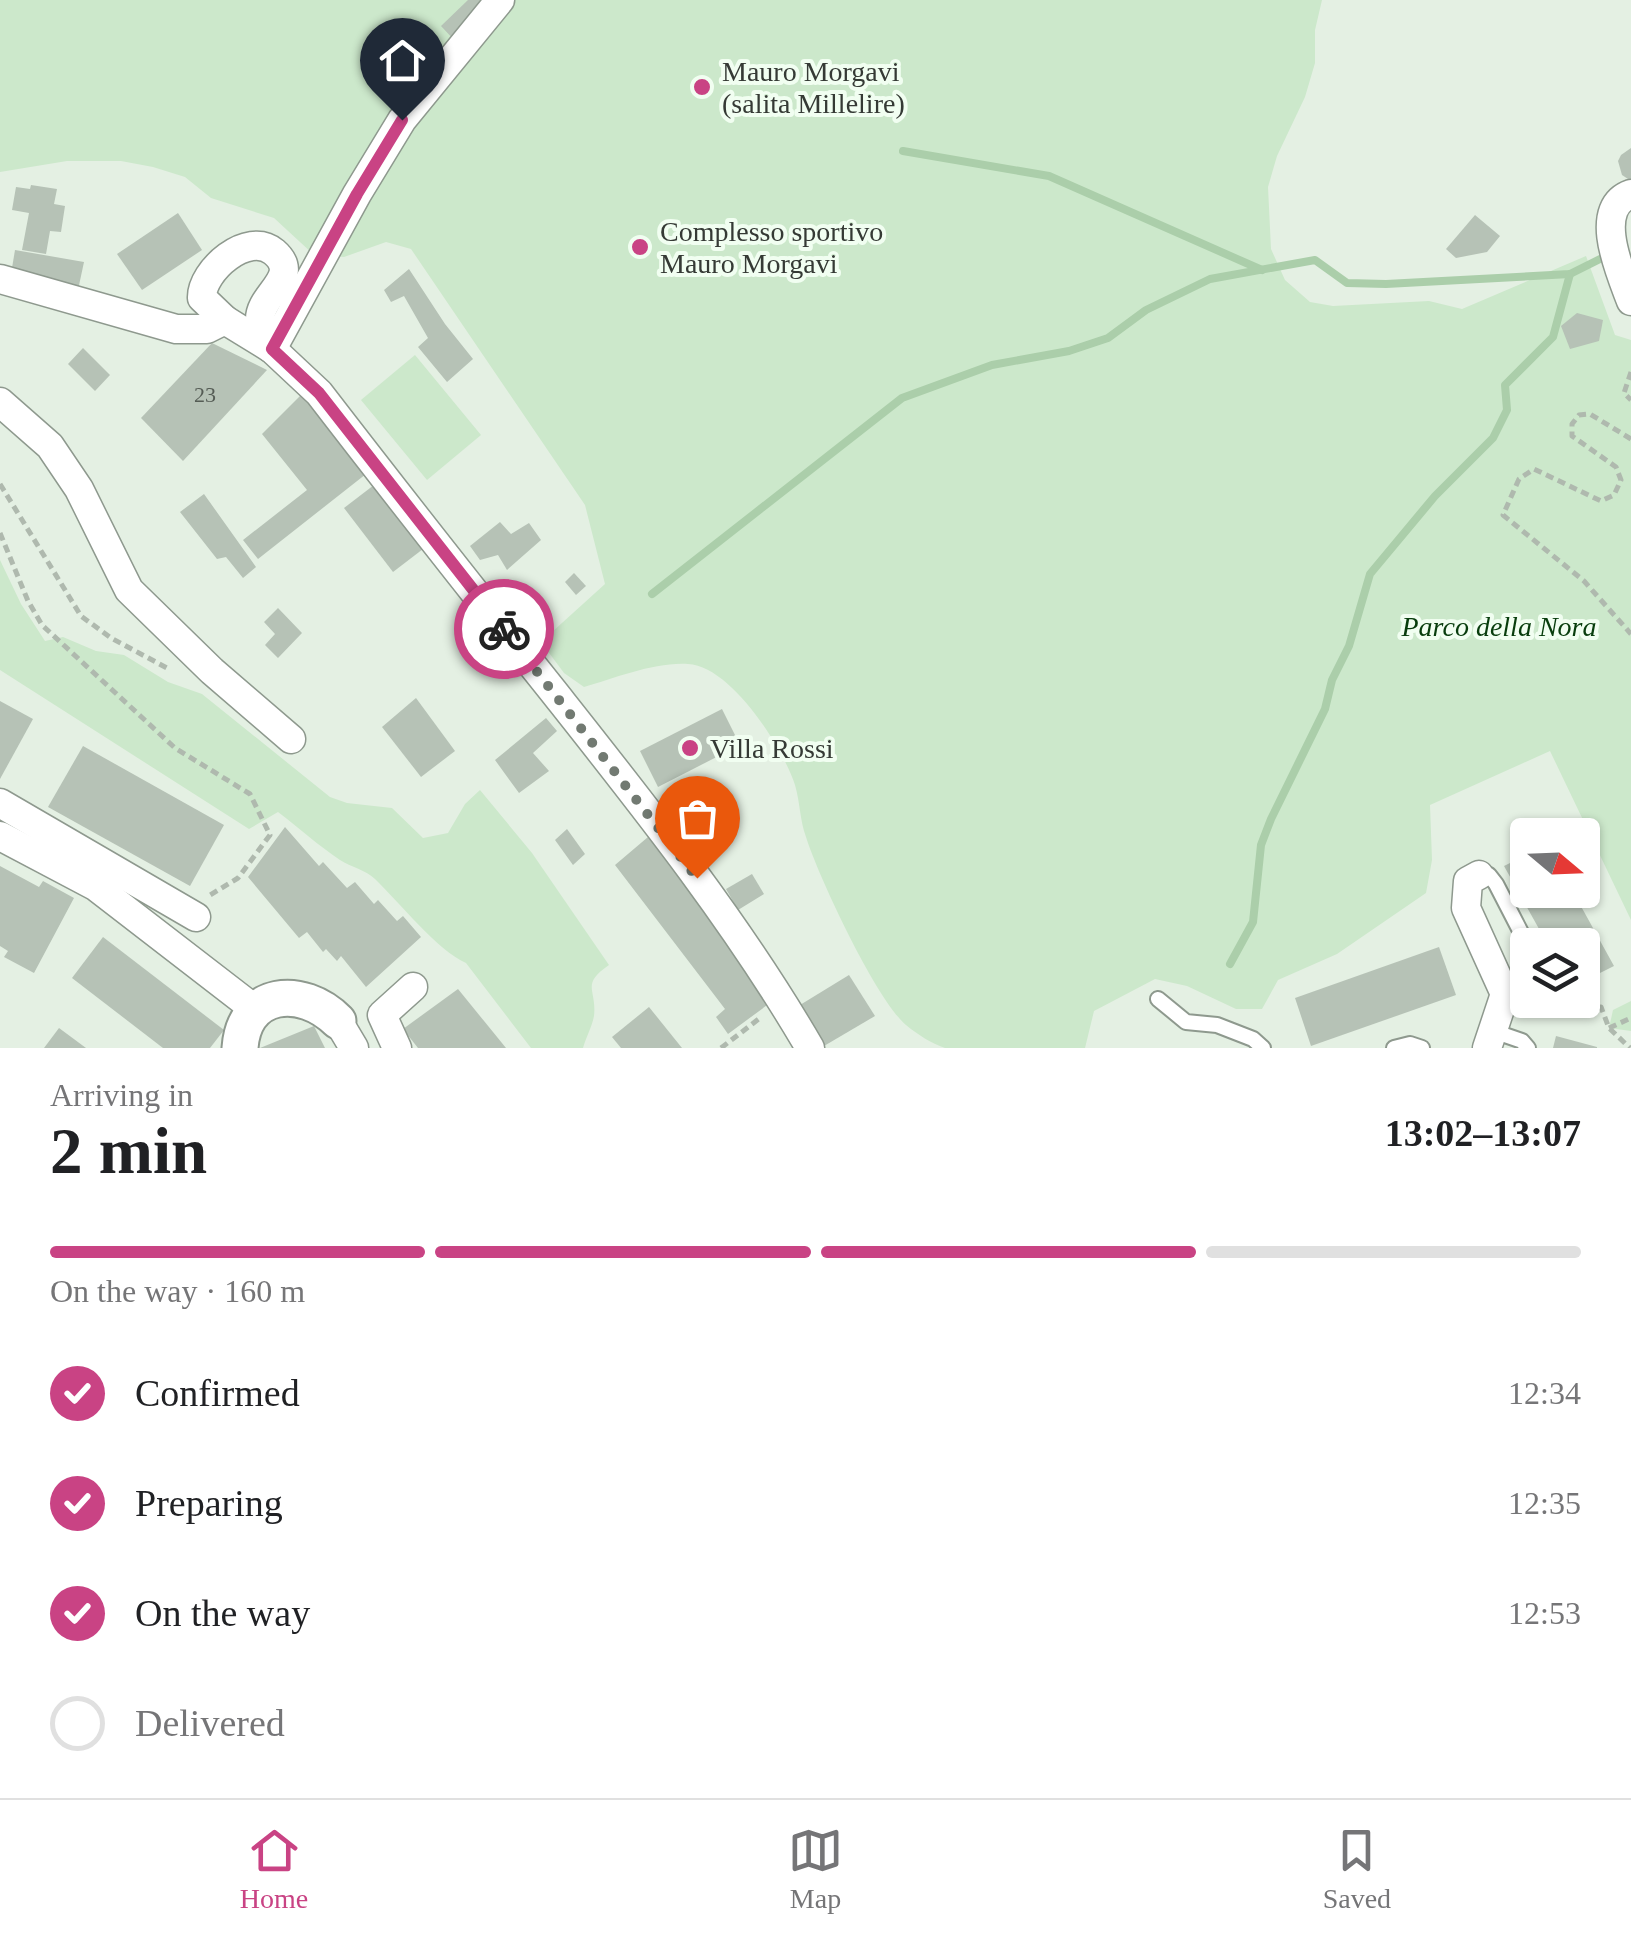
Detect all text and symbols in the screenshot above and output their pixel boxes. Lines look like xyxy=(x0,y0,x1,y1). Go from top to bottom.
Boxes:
pin xyxy=(360,18,445,121)
icon: home xyxy=(375,33,430,88)
place label: Mauro Morgavi (salita Millelire) xyxy=(722,56,905,119)
marker: Mauro Morgavi (salita Millelire) xyxy=(691,76,713,98)
place label: Complesso sportivo Mauro Morgavi xyxy=(660,216,883,279)
marker: Complesso sportivo Mauro Morgavi xyxy=(629,236,651,258)
house number: 23 xyxy=(194,382,216,407)
courier xyxy=(454,579,554,679)
icon: bike xyxy=(477,602,532,657)
park label: Parco della Nora xyxy=(1401,611,1596,642)
place label: Villa Rossi xyxy=(710,733,834,764)
marker: Villa Rossi xyxy=(679,737,701,759)
pin xyxy=(655,776,740,879)
icon: bag xyxy=(670,791,725,846)
north arrow xyxy=(1510,818,1600,908)
map controls xyxy=(1510,818,1600,1018)
button: layers xyxy=(1510,928,1600,1018)
text: Arriving in xyxy=(50,1077,193,1113)
text: 13:02–13:07 xyxy=(1385,1112,1581,1154)
text: 2 min xyxy=(50,1115,207,1187)
text: On the way · 160 m xyxy=(50,1273,305,1309)
icon: check xyxy=(50,1366,105,1421)
text: Confirmed xyxy=(135,1372,300,1414)
text: 12:34 xyxy=(1508,1375,1581,1411)
icon: check xyxy=(50,1476,105,1531)
text: Preparing xyxy=(135,1482,283,1524)
text: 12:35 xyxy=(1508,1485,1581,1521)
icon: check xyxy=(50,1586,105,1641)
text: On the way xyxy=(135,1592,310,1634)
text: 12:53 xyxy=(1508,1595,1581,1631)
text: Delivered xyxy=(135,1702,285,1744)
tab: Home xyxy=(240,1823,308,1915)
tab: Map xyxy=(788,1823,843,1915)
tab: Saved xyxy=(1323,1823,1391,1915)

